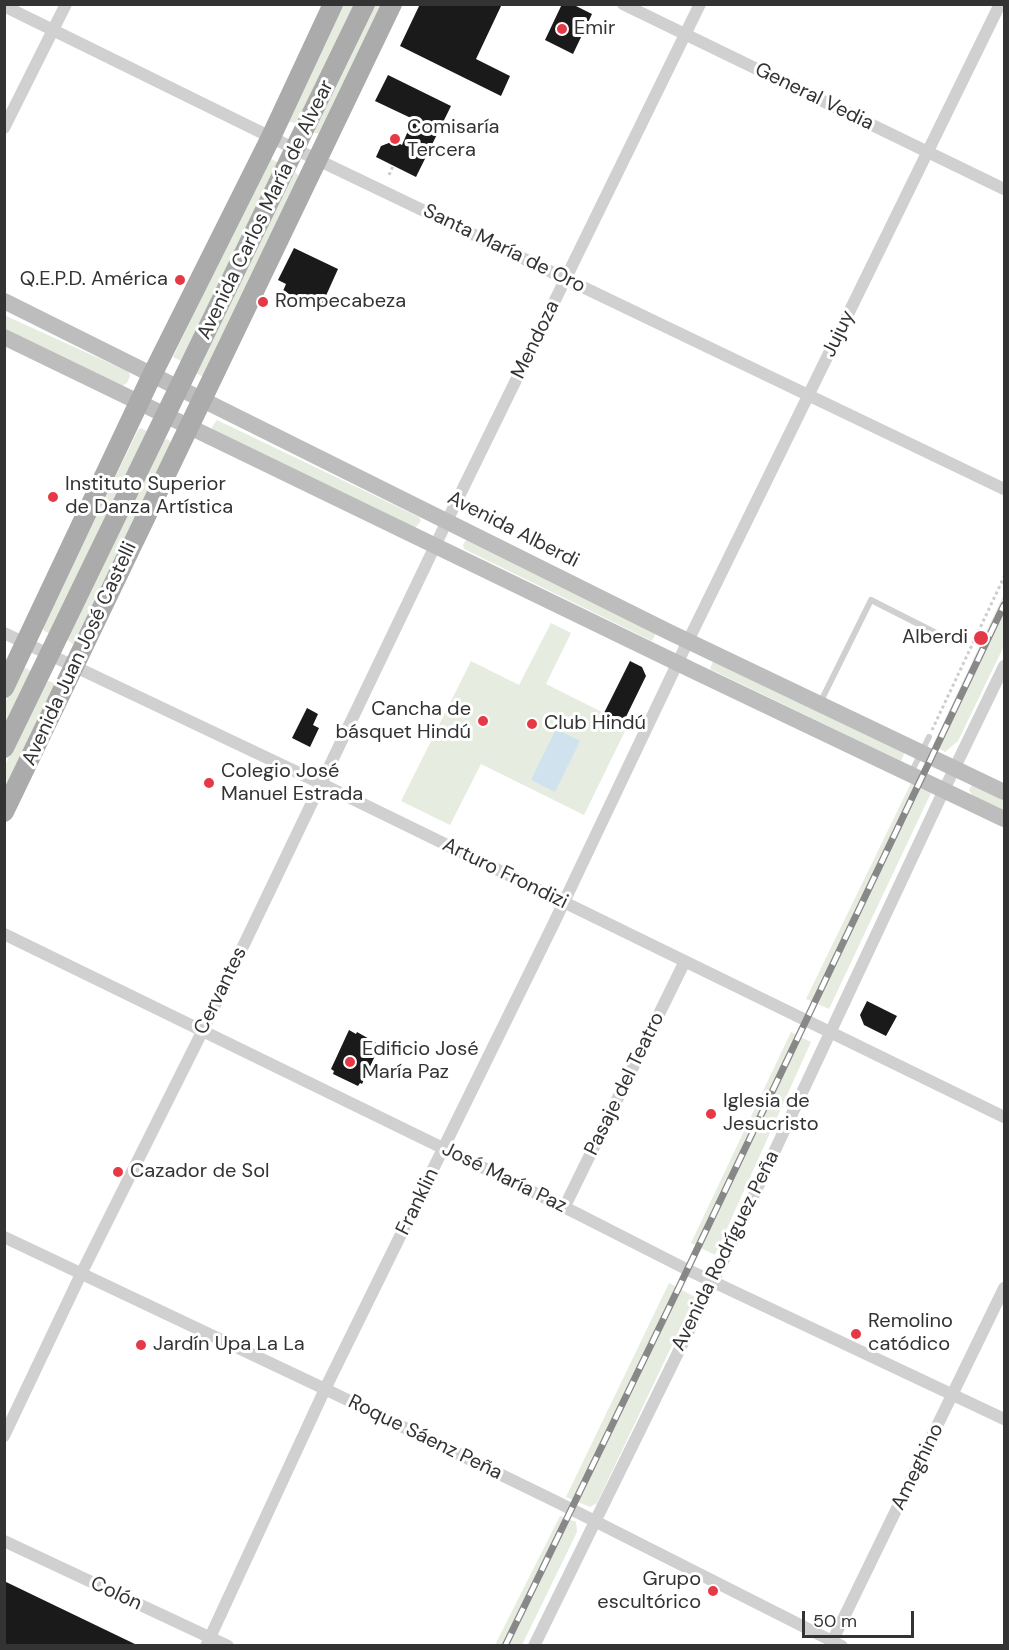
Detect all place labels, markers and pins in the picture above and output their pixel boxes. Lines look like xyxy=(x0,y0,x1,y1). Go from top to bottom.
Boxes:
place label: Emir xyxy=(574,17,615,41)
marker: Emir xyxy=(555,22,569,36)
place label: Comisaría Tercera xyxy=(407,116,499,163)
marker: Comisaría Tercera xyxy=(388,132,402,146)
place label: Q.E.P.D. América xyxy=(20,268,168,292)
marker: Q.E.P.D. América xyxy=(173,273,187,287)
place label: Rompecabeza xyxy=(275,290,406,314)
marker: Rompecabeza xyxy=(256,295,270,309)
place label: Instituto Superior de Danza Artística xyxy=(65,473,233,520)
marker: Instituto Superior de Danza Artística xyxy=(46,490,60,504)
place label: Alberdi xyxy=(902,626,968,650)
marker: Alberdi xyxy=(972,629,990,647)
place label: Cancha de básquet Hindú xyxy=(335,698,471,745)
place label: Club Hindú xyxy=(544,712,646,736)
marker: Cancha de básquet Hindú xyxy=(476,714,490,728)
marker: Club Hindú xyxy=(525,717,539,731)
place label: Colegio José Manuel Estrada xyxy=(221,760,363,807)
marker: Colegio José Manuel Estrada xyxy=(202,776,216,790)
place label: Edificio José María Paz xyxy=(362,1038,479,1085)
marker: Edificio José María Paz xyxy=(343,1055,357,1069)
place label: Iglesia de Jesucristo xyxy=(723,1090,819,1137)
marker: Iglesia de Jesucristo xyxy=(704,1107,718,1121)
place label: Cazador de Sol xyxy=(130,1160,270,1184)
marker: Cazador de Sol xyxy=(111,1165,125,1179)
place label: Remolino catódico xyxy=(868,1310,953,1357)
marker: Remolino catódico xyxy=(849,1327,863,1341)
place label: Jardín Upa La La xyxy=(153,1333,305,1357)
marker: Jardín Upa La La xyxy=(134,1338,148,1352)
place label: Grupo escultórico xyxy=(597,1568,701,1615)
marker: Grupo escultórico xyxy=(706,1584,720,1598)

